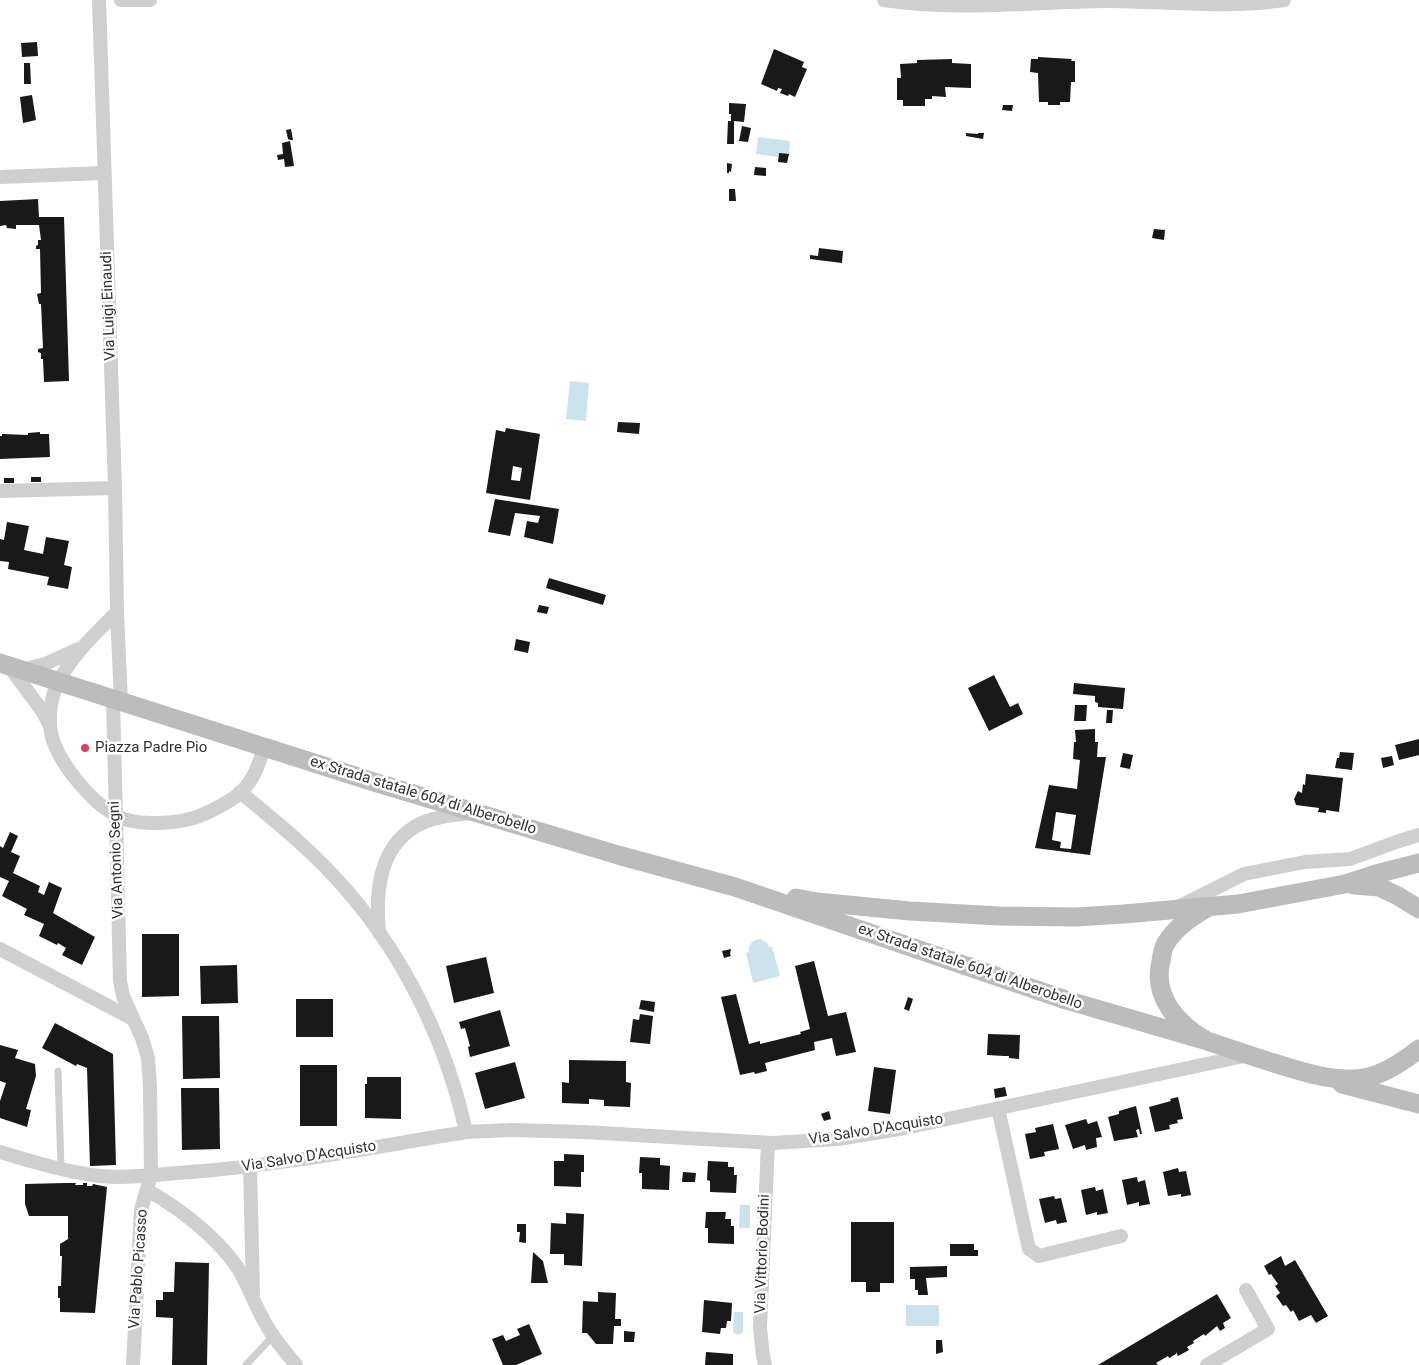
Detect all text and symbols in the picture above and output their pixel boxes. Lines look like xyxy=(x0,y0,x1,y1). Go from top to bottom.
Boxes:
street label: Via Luigi Einaudi xyxy=(98,251,120,361)
place label: Piazza Padre Pio xyxy=(95,739,207,757)
marker: Piazza Padre Pio xyxy=(79,742,91,754)
street label: ex Strada statale 604 di Alberobello xyxy=(308,753,538,839)
street label: Via Antonio Segni xyxy=(106,801,128,919)
street label: ex Strada statale 604 di Alberobello xyxy=(856,920,1084,1014)
street label: Via Salvo D'Acquisto xyxy=(807,1110,945,1150)
street label: Via Salvo D'Acquisto xyxy=(240,1137,378,1177)
street label: Via Vittorio Bodini xyxy=(752,1194,774,1314)
street label: Via Pablo Picasso xyxy=(126,1208,152,1330)

